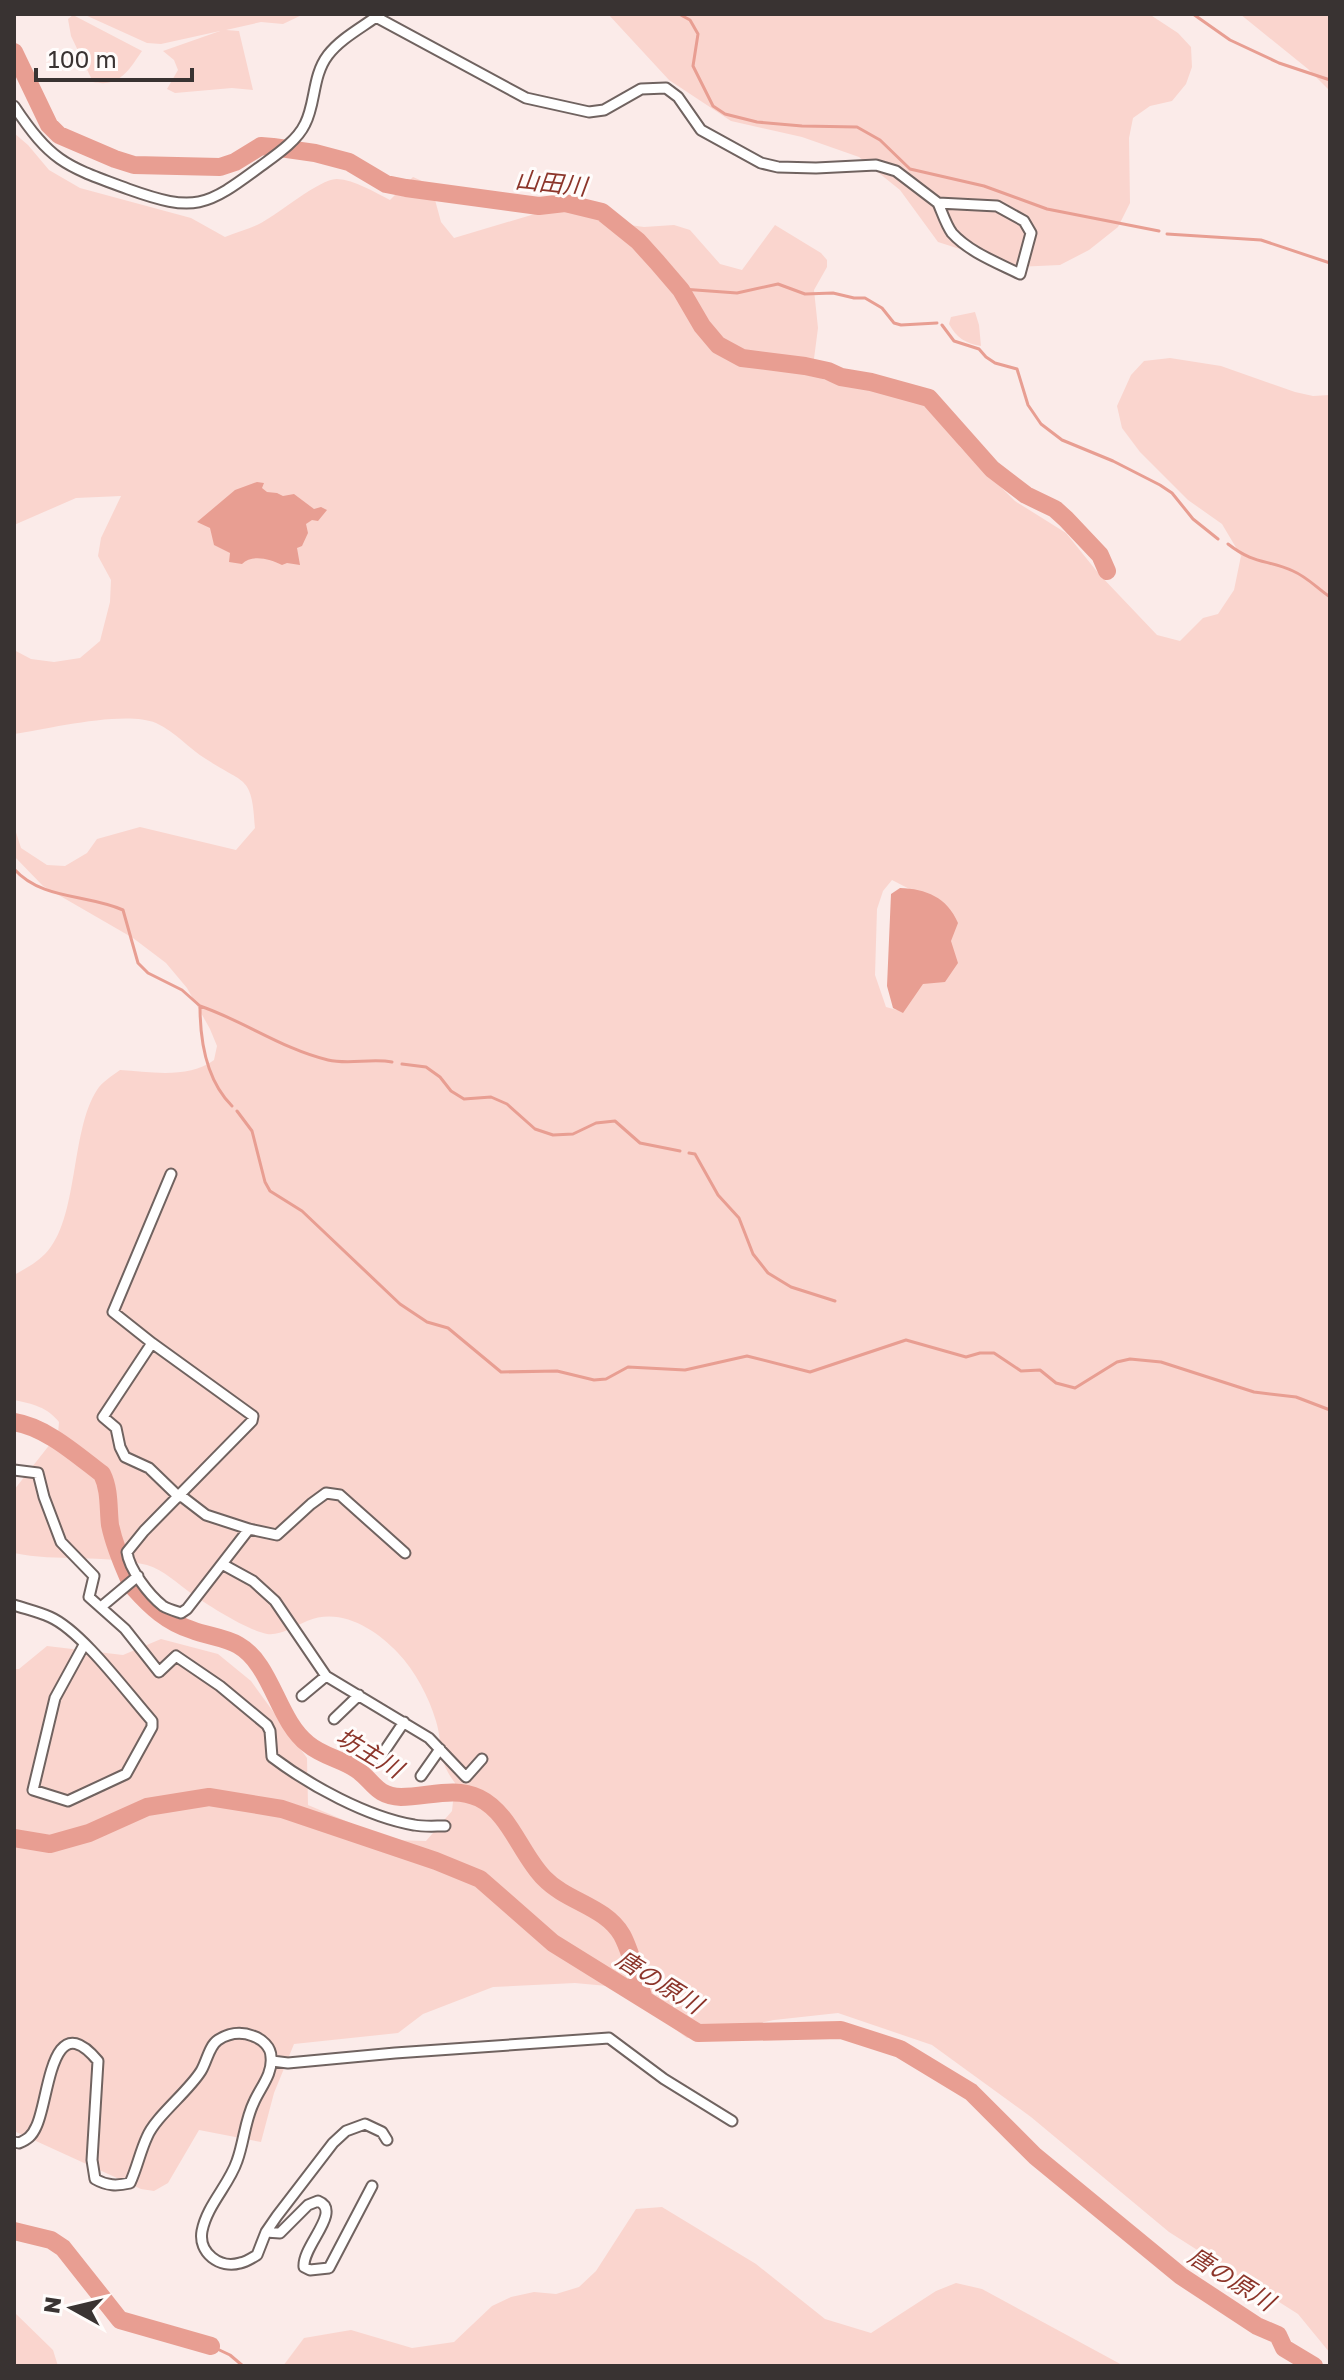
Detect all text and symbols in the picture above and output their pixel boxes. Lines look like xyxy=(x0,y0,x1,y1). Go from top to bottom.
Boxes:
scale bar xyxy=(36,32,192,82)
text: 100 m xyxy=(48,44,117,73)
water label: 山田川 xyxy=(514,164,591,200)
water label: 坊主川 xyxy=(332,1721,411,1785)
water label: 唐の原川 xyxy=(612,1943,711,2020)
water label: 唐の原川 xyxy=(1184,2240,1283,2317)
north arrow xyxy=(32,2268,112,2348)
text: N xyxy=(37,2295,66,2315)

